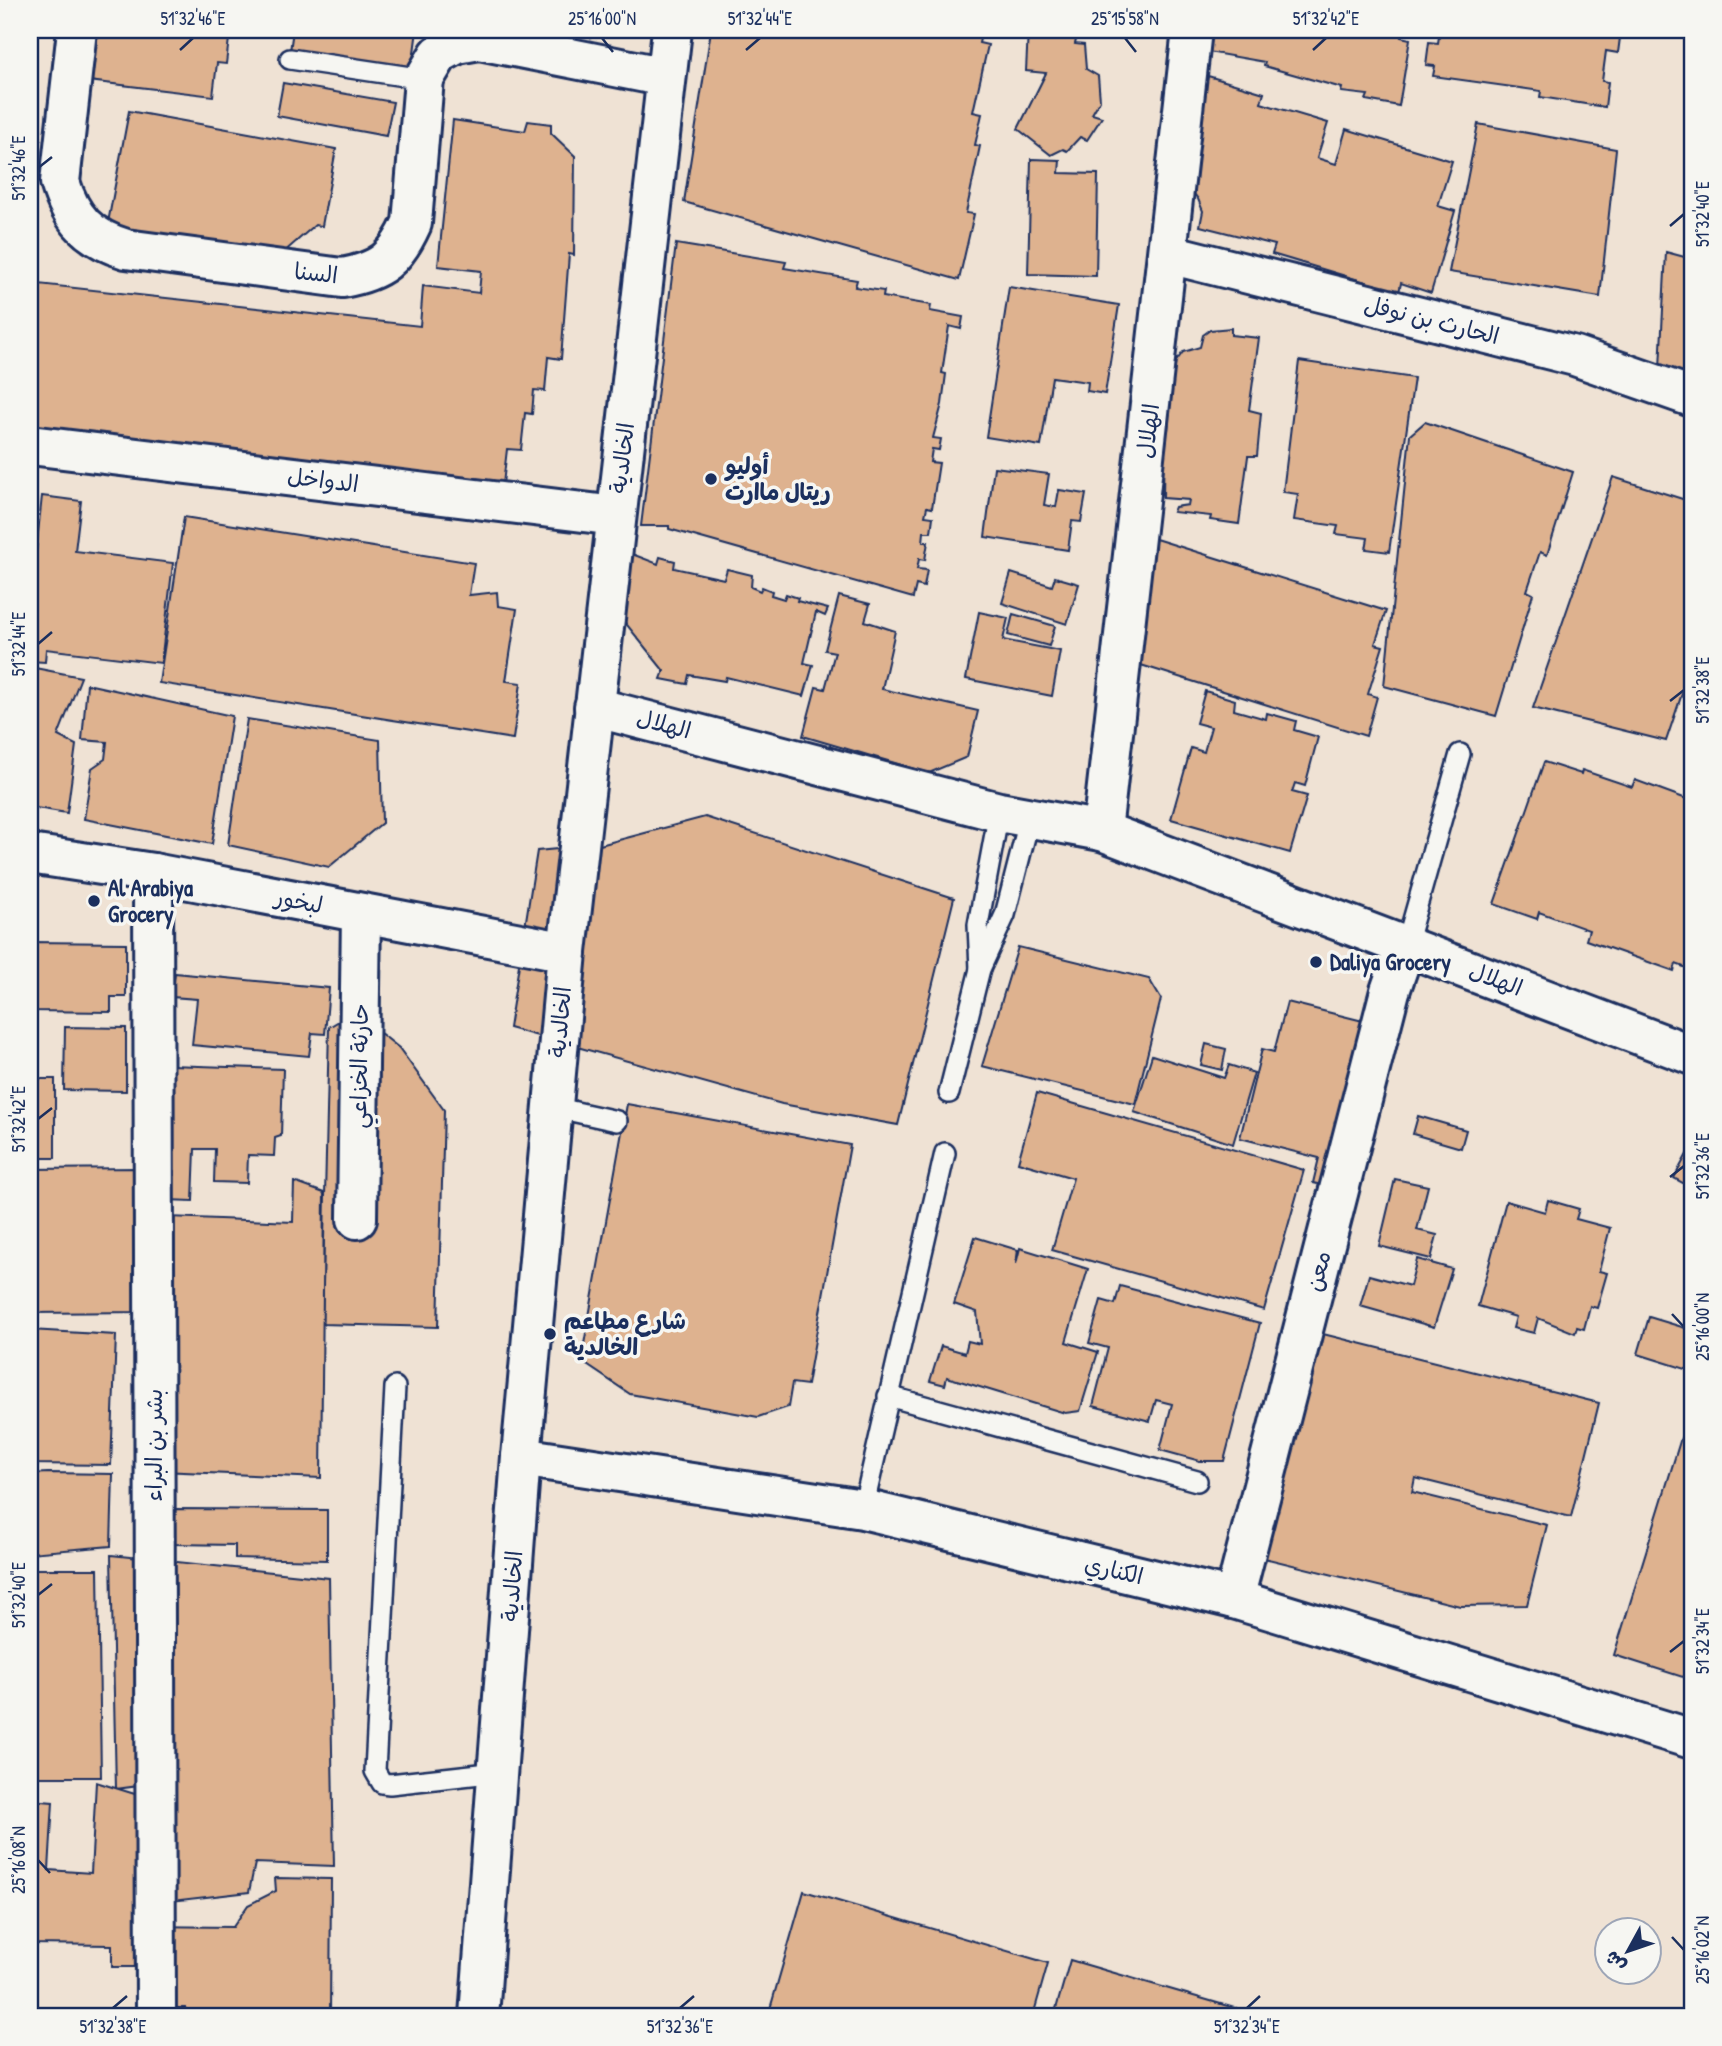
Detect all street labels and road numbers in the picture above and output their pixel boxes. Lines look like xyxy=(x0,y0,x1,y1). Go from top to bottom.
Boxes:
street label: السنا xyxy=(293,255,340,290)
street label: الحارث بن نوفل xyxy=(1361,288,1503,351)
street label: الهلال xyxy=(1129,402,1166,460)
street label: الخالدية xyxy=(602,421,641,495)
street label: الدواخل xyxy=(286,460,361,499)
street label: الهلال xyxy=(634,701,695,746)
street label: لبخور xyxy=(271,880,326,920)
street label: الهلال xyxy=(1465,954,1527,1003)
street label: الخالدية xyxy=(541,985,578,1059)
street label: حارثة الخزاعي xyxy=(342,1003,381,1129)
street label: معن xyxy=(1298,1247,1337,1294)
street label: بشر بن البراء xyxy=(138,1389,169,1501)
street label: الكناري xyxy=(1081,1548,1147,1593)
street label: الخالدية xyxy=(494,1549,529,1623)

